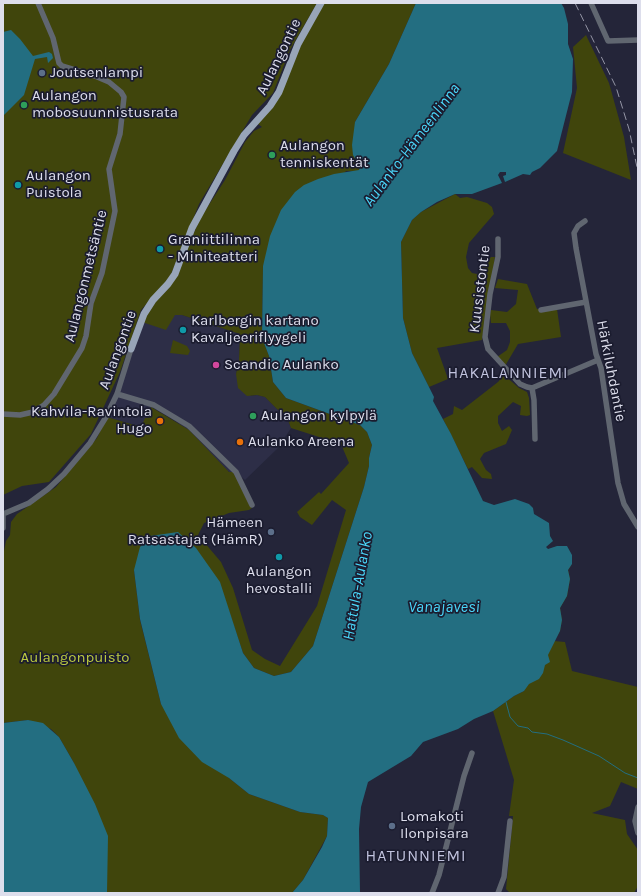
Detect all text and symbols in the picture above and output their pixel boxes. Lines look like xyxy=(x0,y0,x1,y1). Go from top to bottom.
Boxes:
street label: Aulangontie xyxy=(253,16,305,98)
place label: Joutsenlampi xyxy=(50,64,143,82)
marker: Joutsenlampi xyxy=(37,68,47,78)
water label: Aulanko–Hämeenlinna xyxy=(359,80,465,210)
place label: Aulangon mobosuunnistusrata xyxy=(32,87,178,122)
marker: Aulangon mobosuunnistusrata xyxy=(19,100,29,110)
place label: Aulangon tenniskentät xyxy=(280,137,369,172)
marker: Aulangon tenniskentät xyxy=(267,150,277,160)
place label: Aulangon Puistola xyxy=(26,167,91,202)
marker: Aulangon Puistola xyxy=(13,180,23,190)
street label: Aulangonmetsäntie xyxy=(61,208,111,344)
place label: Graniittilinna - Miniteatteri xyxy=(168,231,260,266)
marker: Graniittilinna - Miniteatteri xyxy=(155,244,165,254)
street label: Kuusistontie xyxy=(466,244,494,334)
street label: Aulangontie xyxy=(95,308,141,392)
place label: Karlbergin kartano Kavaljeeriflyygeli xyxy=(191,312,319,347)
street label: Härkiluhdantie xyxy=(592,319,630,423)
marker: Karlbergin kartano Kavaljeeriflyygeli xyxy=(178,325,188,335)
place label: Scandic Aulanko xyxy=(224,356,339,374)
marker: Scandic Aulanko xyxy=(211,360,221,370)
district label: HAKALANNIEMI xyxy=(448,363,568,383)
place label: Kahvila-Ravintola Hugo xyxy=(31,403,152,438)
place label: Aulangon kylpylä xyxy=(261,407,377,425)
marker: Aulangon kylpylä xyxy=(248,411,258,421)
marker: Kahvila-Ravintola Hugo xyxy=(155,416,165,426)
place label: Aulanko Areena xyxy=(248,433,354,451)
marker: Aulanko Areena xyxy=(235,437,245,447)
place label: Hämeen Ratsastajat (HämR) xyxy=(128,514,263,549)
marker: Hämeen Ratsastajat (HämR) xyxy=(266,527,276,537)
water label: Hattula–Aulanko xyxy=(339,530,377,642)
marker: Aulangon hevostalli xyxy=(274,552,284,562)
place label: Aulangon hevostalli xyxy=(245,563,313,598)
water label: Vanajavesi xyxy=(408,597,480,617)
park label: Aulangonpuisto xyxy=(21,649,129,667)
place label: Lomakoti Ilonpisara xyxy=(400,808,469,843)
marker: Lomakoti Ilonpisara xyxy=(387,821,397,831)
district label: HATUNNIEMI xyxy=(365,846,467,866)

